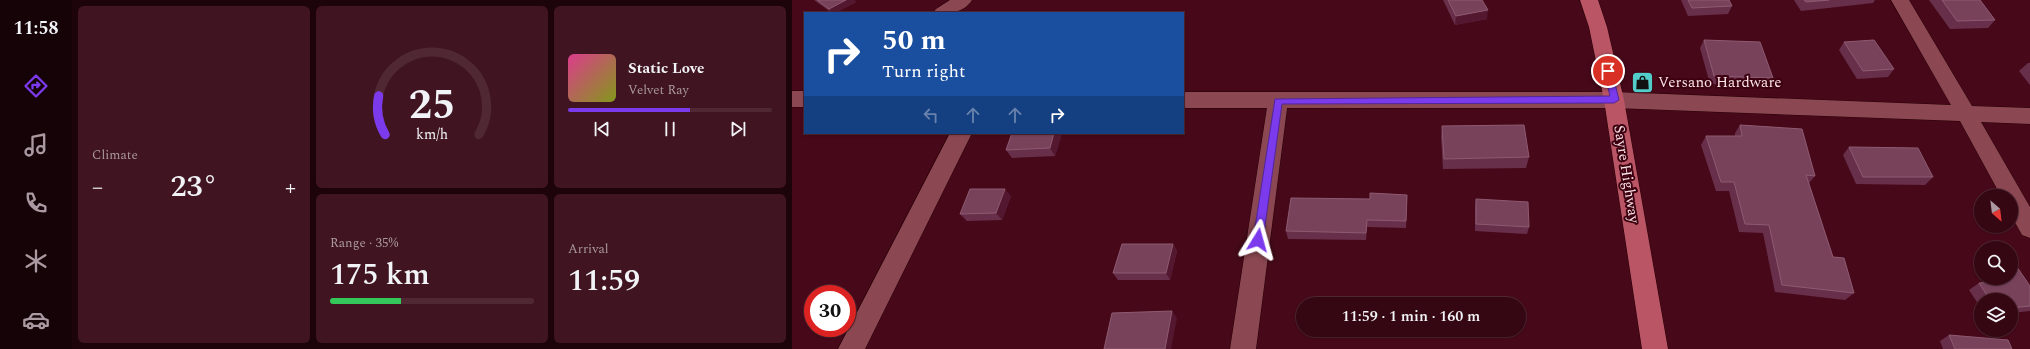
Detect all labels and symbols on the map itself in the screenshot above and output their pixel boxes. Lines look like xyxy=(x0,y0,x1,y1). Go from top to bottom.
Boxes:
pin xyxy=(1591,54,1625,88)
shop icon: Versano Hardware xyxy=(1630,69,1656,95)
place label: Versano Hardware xyxy=(1658,71,1782,94)
street label: Sayre Highway xyxy=(1607,123,1646,226)
north arrow xyxy=(1974,189,2018,233)
position arrow xyxy=(1237,219,1279,261)
speed limit sign: 30 xyxy=(804,285,856,337)

